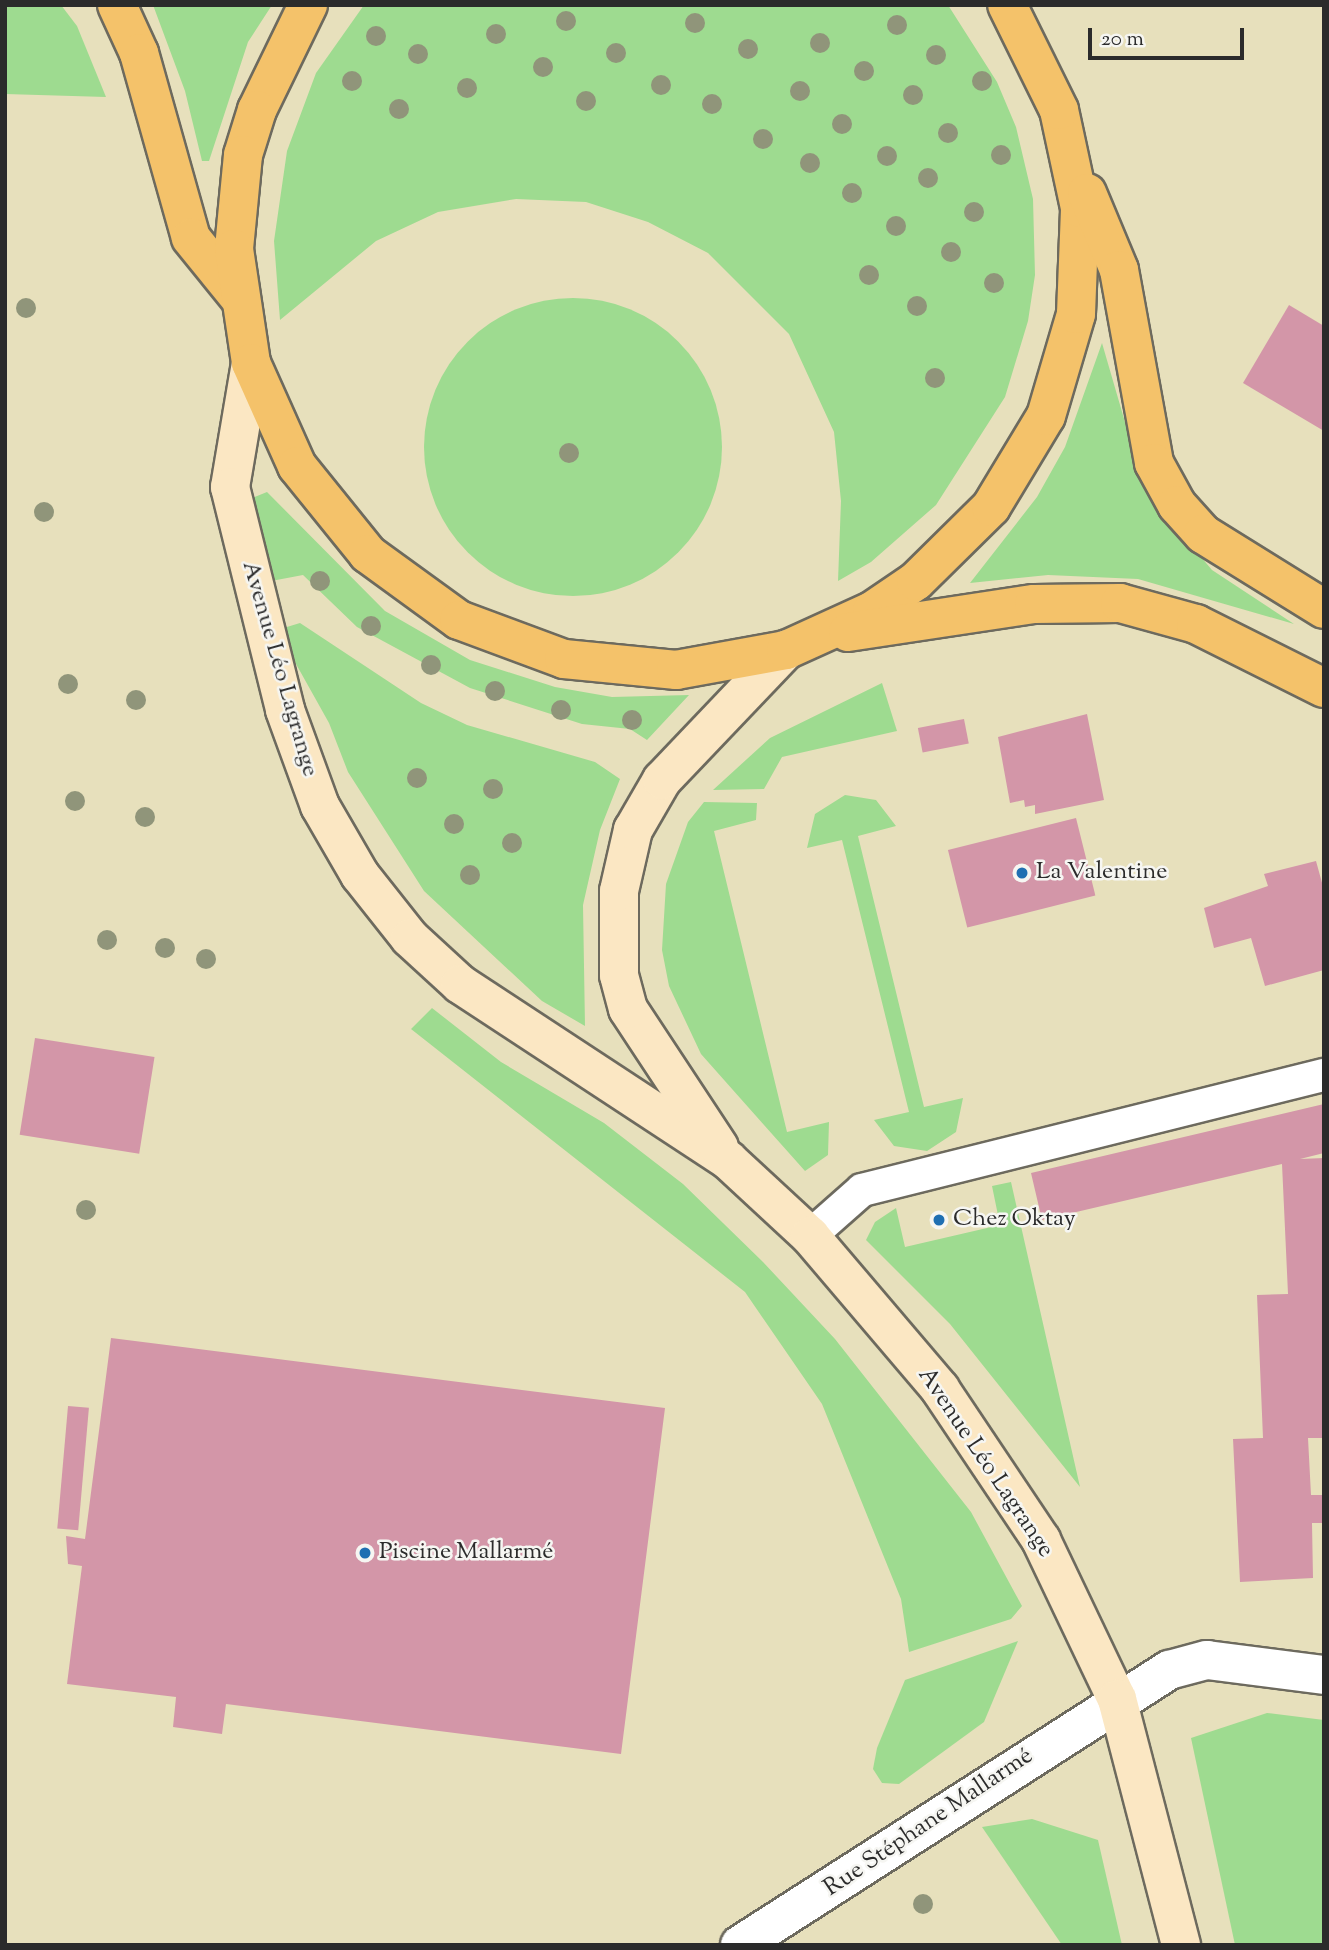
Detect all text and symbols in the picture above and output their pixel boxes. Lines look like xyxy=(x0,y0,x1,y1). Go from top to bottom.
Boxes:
scale bar xyxy=(1091,14,1247,58)
text: 20 m xyxy=(1101,25,1144,55)
street label: Avenue Léo Lagrange xyxy=(234,558,324,780)
place label: La Valentine xyxy=(1036,859,1167,887)
marker: La Valentine xyxy=(1014,865,1030,881)
place label: Chez Oktay xyxy=(953,1206,1076,1234)
marker: Chez Oktay xyxy=(931,1212,947,1228)
street label: Avenue Léo Lagrange xyxy=(911,1363,1059,1563)
place label: Piscine Mallarmé xyxy=(379,1539,553,1567)
marker: Piscine Mallarmé xyxy=(357,1545,373,1561)
street label: Rue Stéphane Mallarmé xyxy=(819,1742,1039,1904)

